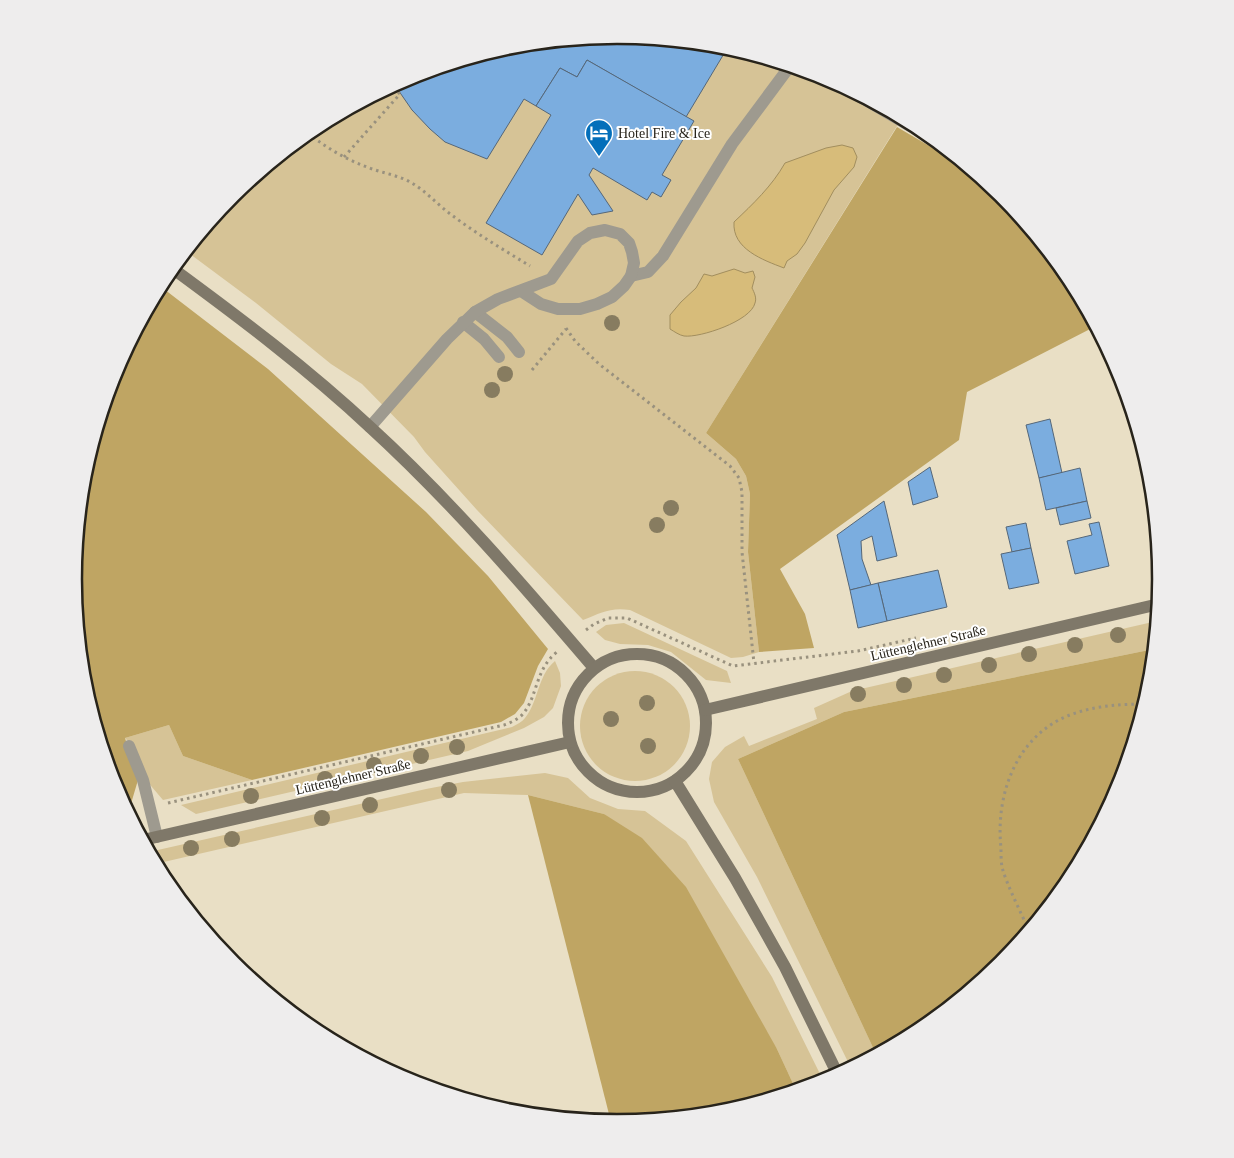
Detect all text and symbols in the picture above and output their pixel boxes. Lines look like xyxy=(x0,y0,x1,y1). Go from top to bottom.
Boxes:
hotel icon: Hotel Fire & Ice xyxy=(584,118,614,157)
place label: Hotel Fire & Ice xyxy=(618,126,710,141)
street label: Lüttenglehner Straße xyxy=(869,622,987,664)
street label: Lüttenglehner Straße xyxy=(294,756,412,798)

